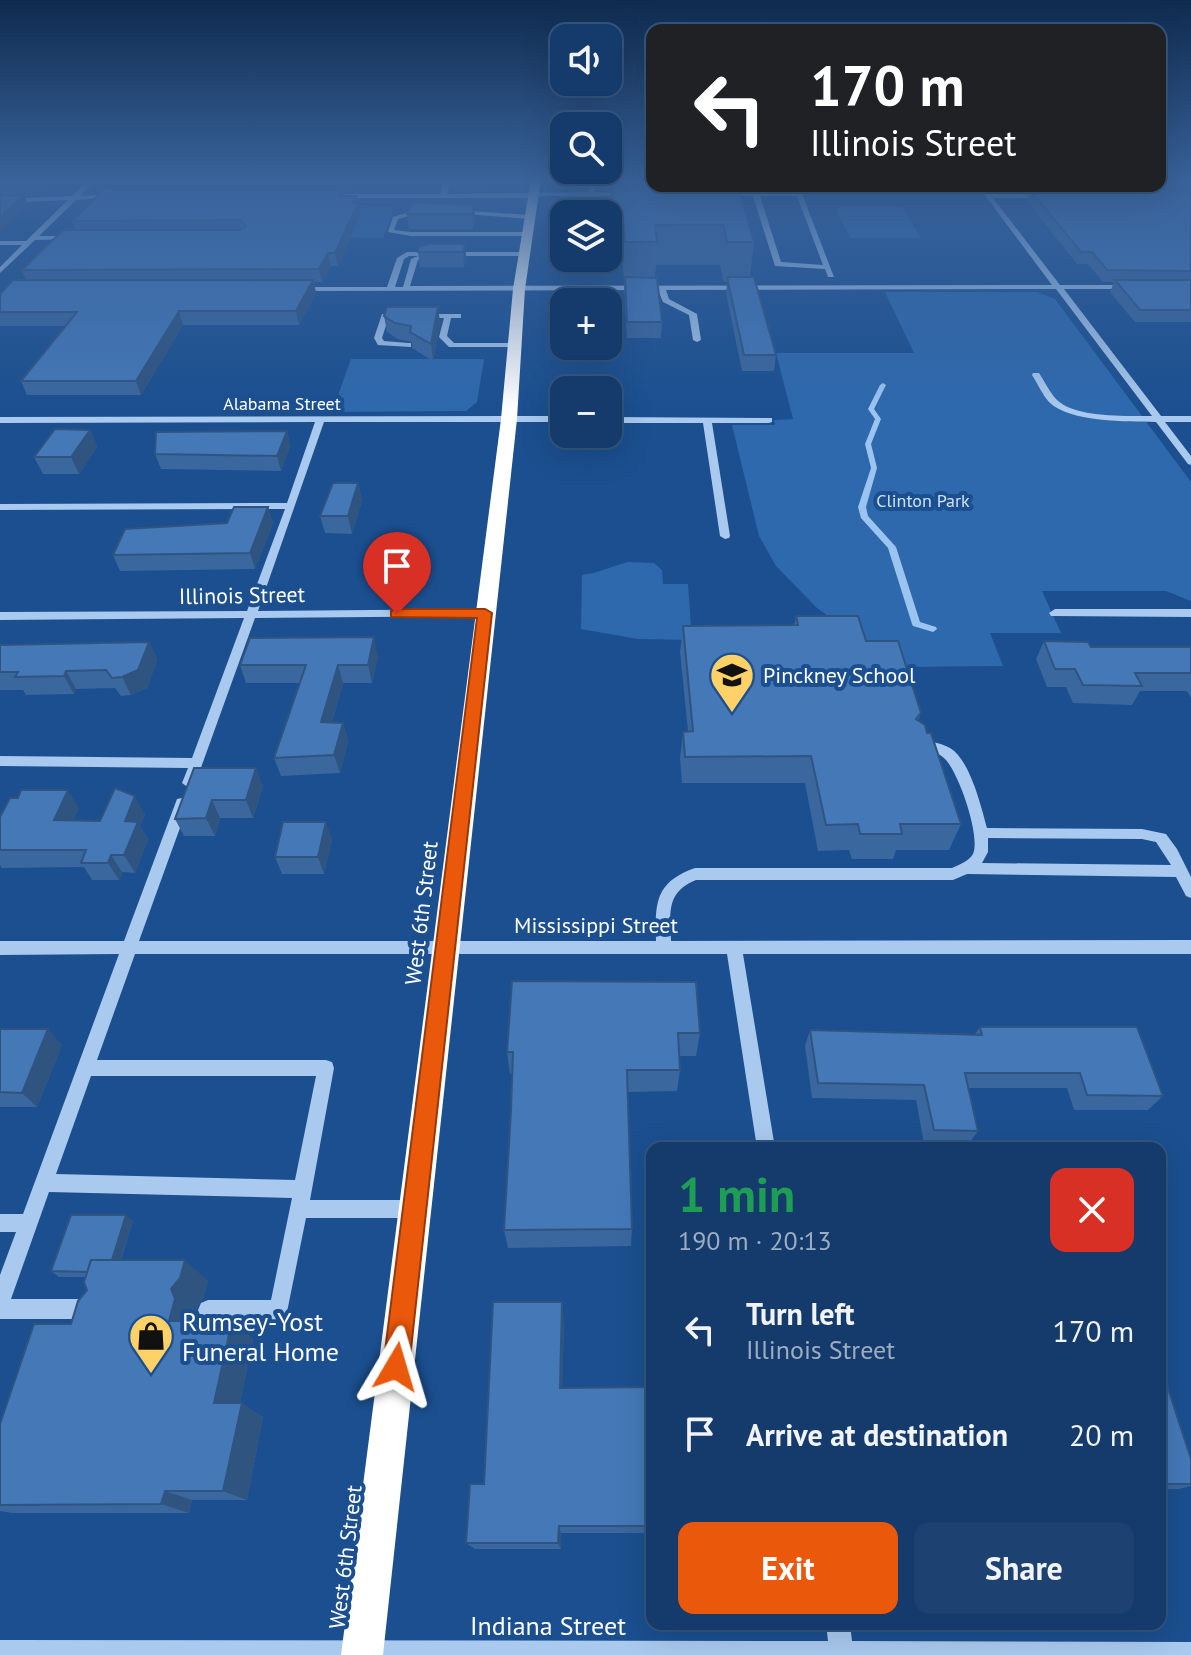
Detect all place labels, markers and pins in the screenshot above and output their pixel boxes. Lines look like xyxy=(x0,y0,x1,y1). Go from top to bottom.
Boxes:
pin xyxy=(363,532,431,614)
school or university icon: Pinckney School xyxy=(708,651,756,714)
place label: Pinckney School xyxy=(763,661,916,689)
place label: Rumsey-Yost Funeral Home xyxy=(182,1305,339,1368)
shop icon: Rumsey-Yost Funeral Home xyxy=(127,1312,175,1375)

